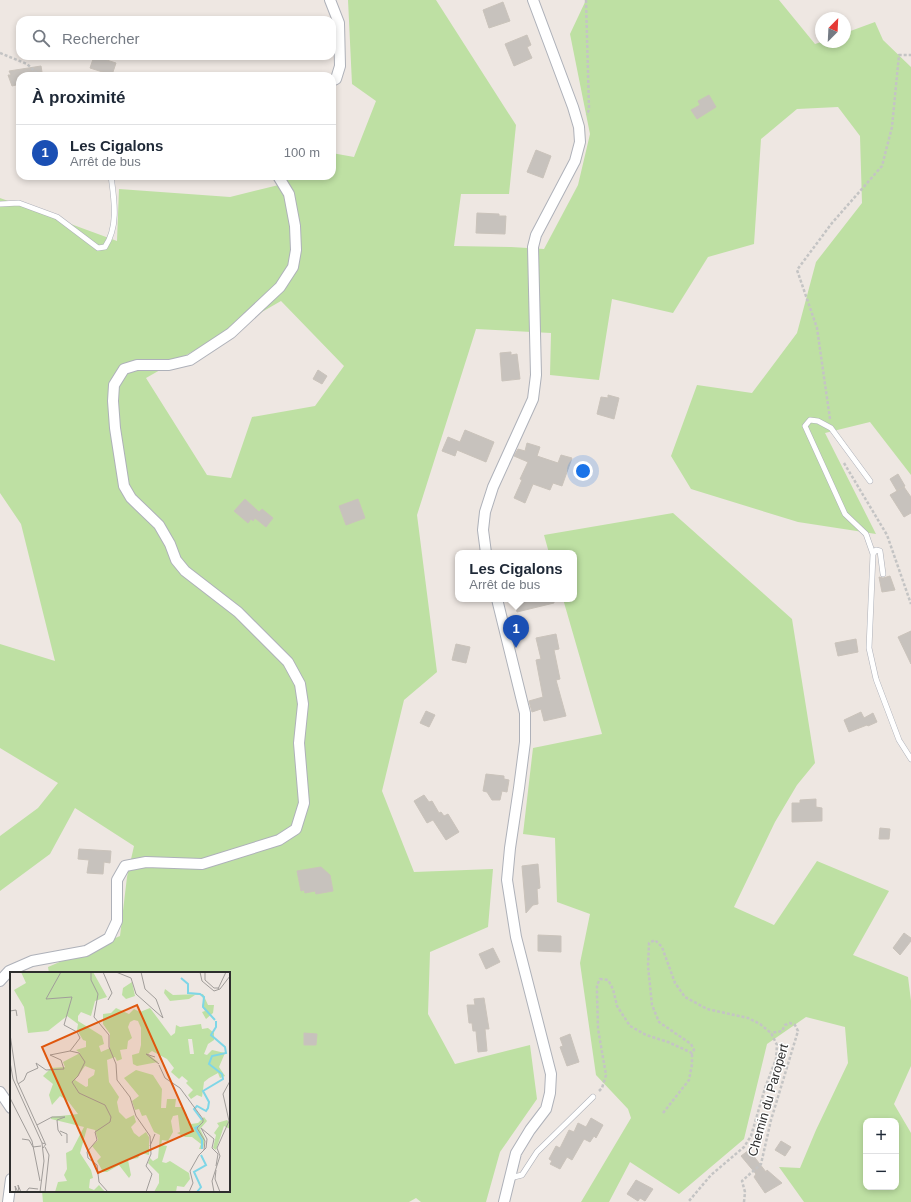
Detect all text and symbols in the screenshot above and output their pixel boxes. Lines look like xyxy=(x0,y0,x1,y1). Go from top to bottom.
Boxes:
north arrow xyxy=(815,12,851,48)
search box xyxy=(16,16,336,60)
icon: search xyxy=(30,27,52,49)
text: Rechercher xyxy=(62,30,140,47)
text: À proximité xyxy=(32,88,126,107)
text: Les Cigalons xyxy=(70,137,163,154)
text: 1 xyxy=(41,145,49,160)
text: 100 m xyxy=(284,145,320,160)
text: Arrêt de bus xyxy=(70,154,141,169)
your location xyxy=(573,461,593,481)
popup xyxy=(455,550,577,602)
text: Les Cigalons xyxy=(469,560,563,577)
text: Arrêt de bus xyxy=(469,577,540,592)
pin: 1 xyxy=(503,615,529,648)
inset map xyxy=(10,972,230,1192)
street label: Chemin du Paropert xyxy=(745,1042,791,1158)
map controls xyxy=(863,1118,899,1190)
button: + xyxy=(863,1118,899,1154)
button: − xyxy=(863,1154,899,1190)

